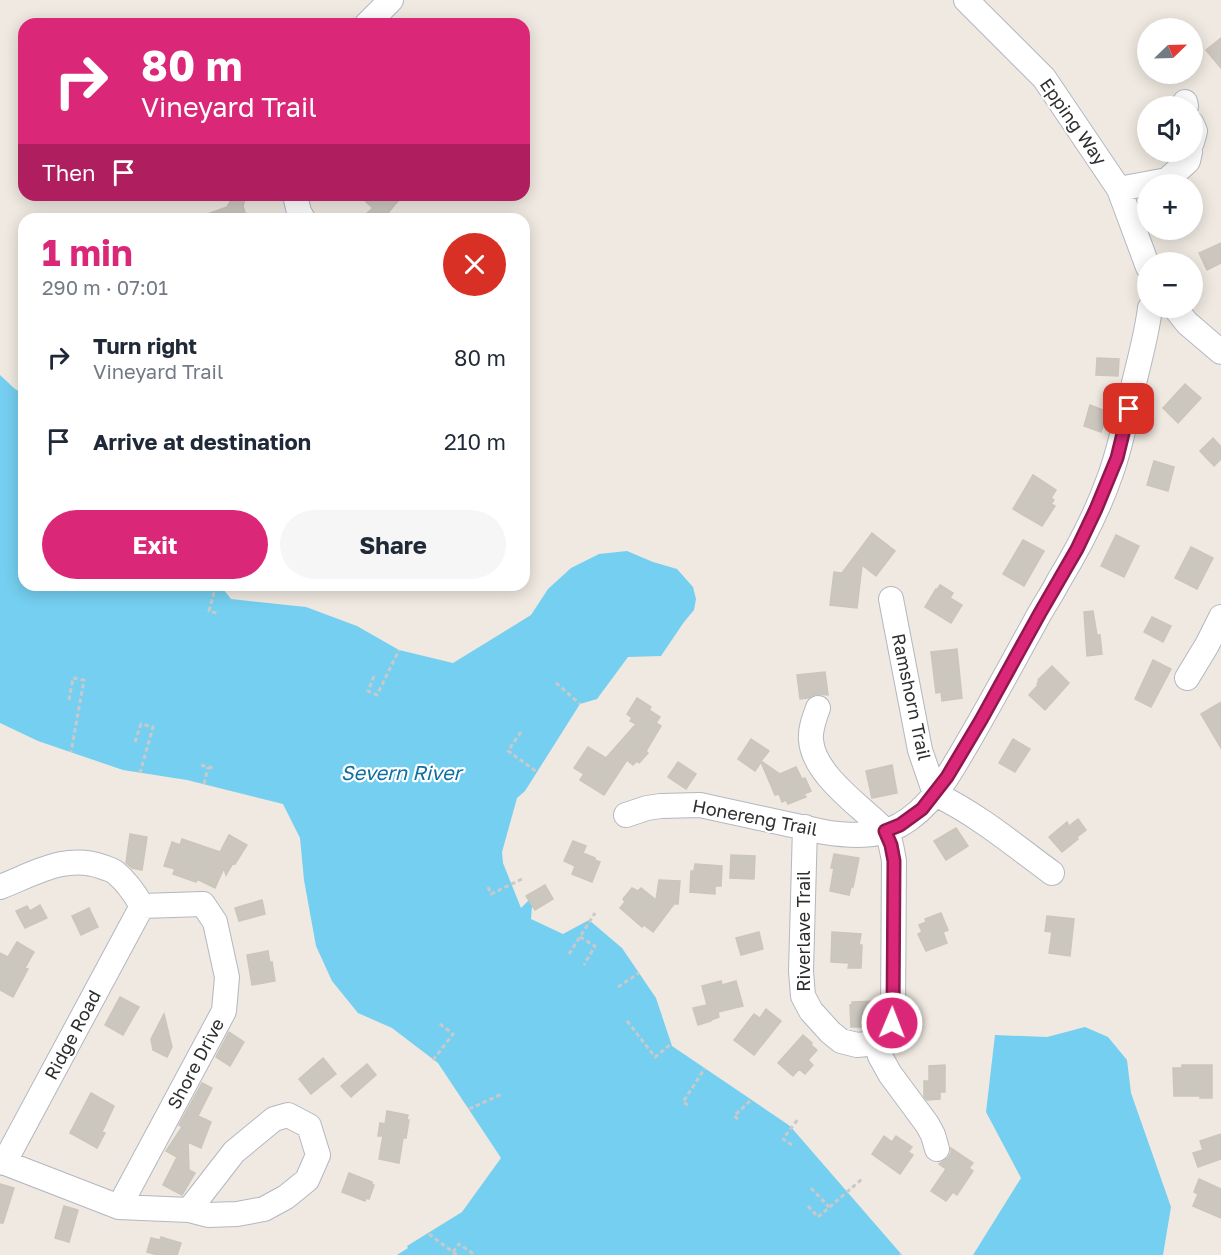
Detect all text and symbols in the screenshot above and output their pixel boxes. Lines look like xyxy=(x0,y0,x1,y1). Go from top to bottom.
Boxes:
north arrow xyxy=(1137,18,1203,84)
map controls xyxy=(1137,18,1203,318)
text: 80 m xyxy=(141,40,242,90)
icon: right xyxy=(42,42,120,120)
street label: Epping Way xyxy=(1036,74,1112,169)
text: Vineyard Trail xyxy=(141,91,317,123)
button: sound xyxy=(1137,96,1203,162)
icon: arrive xyxy=(107,156,140,189)
text: Then xyxy=(42,159,95,186)
button: + xyxy=(1137,174,1203,240)
text: 1 min xyxy=(42,231,133,274)
button: close xyxy=(443,233,506,296)
button: − xyxy=(1137,252,1203,318)
text: 290 m · 07:01 xyxy=(42,275,168,299)
text: Turn right xyxy=(93,332,197,359)
icon: right xyxy=(42,341,75,374)
text: 80 m xyxy=(454,344,506,371)
text: Vineyard Trail xyxy=(93,359,223,383)
pin xyxy=(1103,383,1154,434)
icon: arrive xyxy=(1112,392,1145,425)
icon: arrive xyxy=(42,425,75,458)
text: Arrive at destination xyxy=(93,428,311,455)
text: 210 m xyxy=(444,428,506,455)
button: Exit xyxy=(42,510,268,579)
button: Share xyxy=(280,510,506,579)
street label: Ramshorn Trail xyxy=(888,631,936,763)
water label: Severn River xyxy=(341,760,465,784)
street label: Honereng Trail xyxy=(691,794,820,840)
street label: Riverlave Trail xyxy=(792,870,814,992)
street label: Ridge Road xyxy=(39,986,105,1083)
position arrow xyxy=(860,991,924,1055)
street label: Shore Drive xyxy=(162,1014,228,1113)

